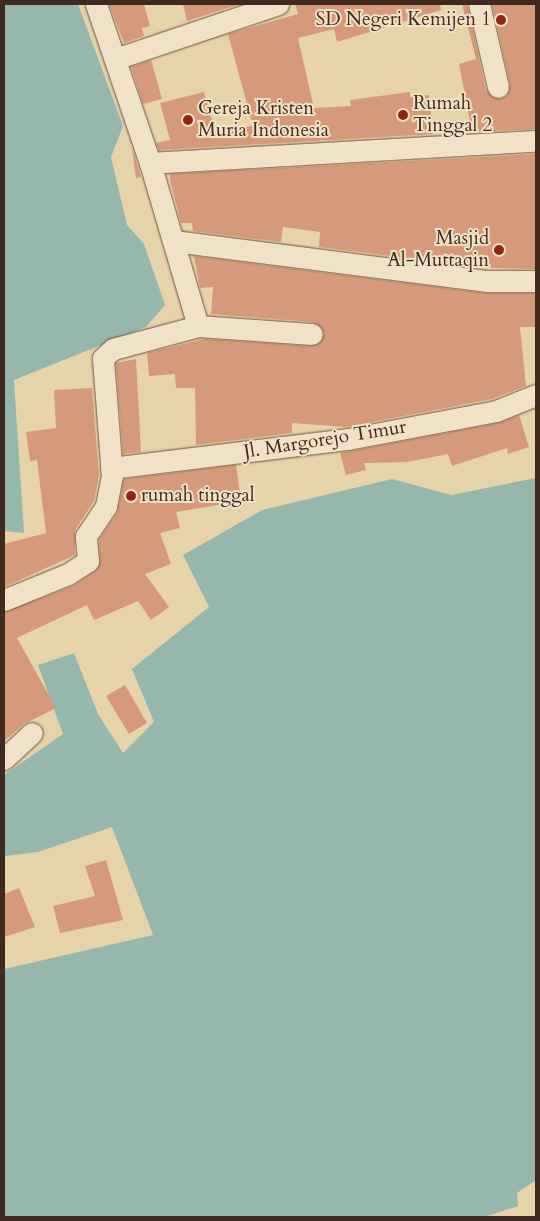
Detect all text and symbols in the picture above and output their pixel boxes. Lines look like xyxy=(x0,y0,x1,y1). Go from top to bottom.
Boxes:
place label: SD Negeri Kemijen 1 xyxy=(316,9,491,31)
marker: SD Negeri Kemijen 1 xyxy=(495,14,507,26)
place label: Rumah Tinggal 2 xyxy=(413,93,492,137)
place label: Gereja Kristen Muria Indonesia xyxy=(198,98,329,142)
marker: Rumah Tinggal 2 xyxy=(397,109,409,121)
marker: Gereja Kristen Muria Indonesia xyxy=(182,114,194,126)
place label: Masjid Al-Muttaqin xyxy=(387,228,489,272)
marker: Masjid Al-Muttaqin xyxy=(493,244,505,256)
street label: Jl. Margorejo Timur xyxy=(242,416,408,464)
place label: rumah tinggal xyxy=(141,485,255,507)
marker: rumah tinggal xyxy=(125,490,137,502)

